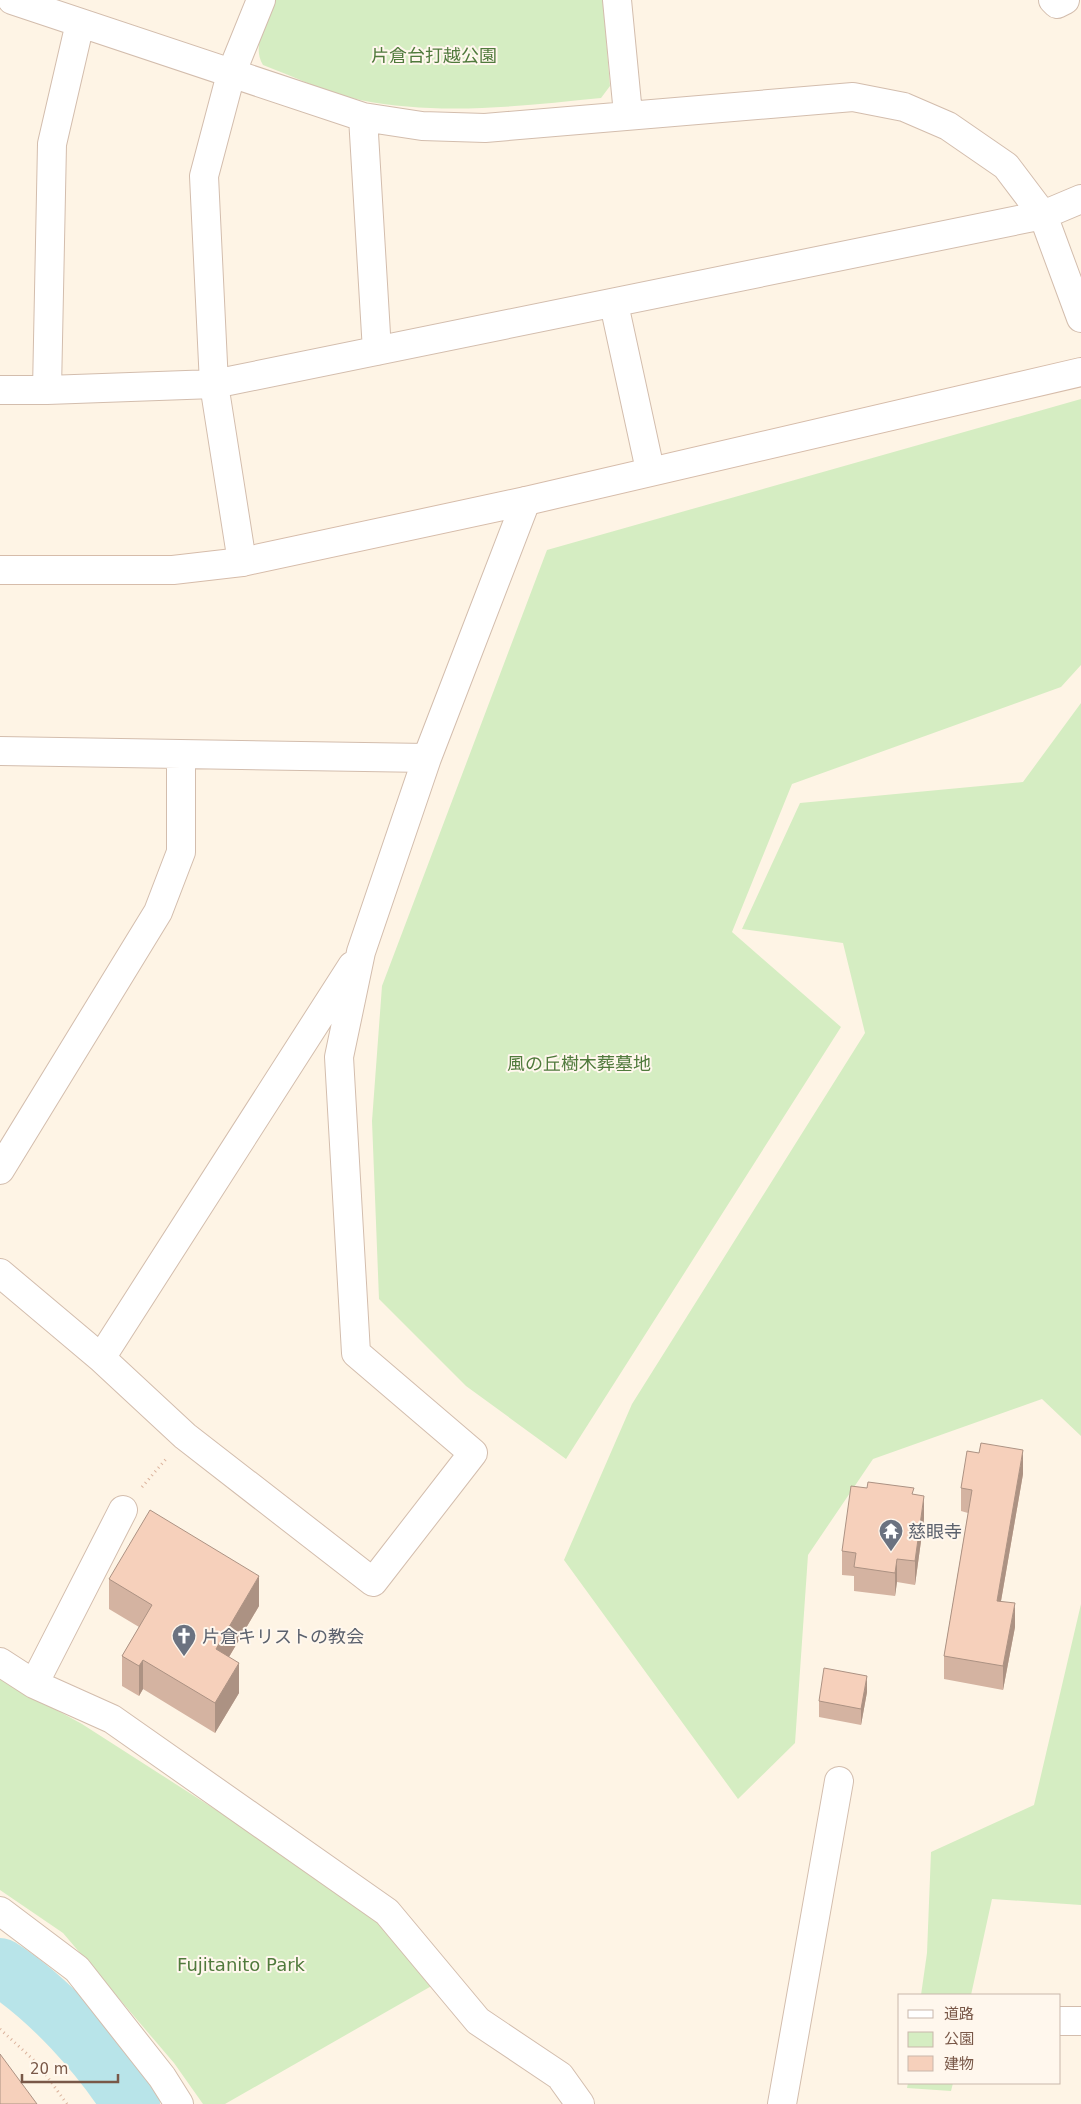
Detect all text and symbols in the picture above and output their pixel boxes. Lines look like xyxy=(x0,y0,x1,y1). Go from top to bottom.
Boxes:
park label: 片倉台打越公園 xyxy=(371,45,497,66)
park label: 風の丘樹木葬墓地 xyxy=(507,1053,651,1074)
temple icon: 慈眼寺 xyxy=(878,1518,904,1552)
place label: 慈眼寺 xyxy=(908,1521,962,1542)
church icon: 片倉キリストの教会 xyxy=(171,1623,197,1657)
place label: 片倉キリストの教会 xyxy=(202,1626,364,1647)
park label: Fujitanito Park xyxy=(177,1954,306,1975)
legend xyxy=(898,1994,1061,2084)
text: 道路 xyxy=(944,2005,974,2023)
text: 公園 xyxy=(944,2030,974,2048)
scale bar xyxy=(22,2052,119,2084)
text: 建物 xyxy=(944,2055,974,2073)
text: 20 m xyxy=(30,2060,68,2078)

